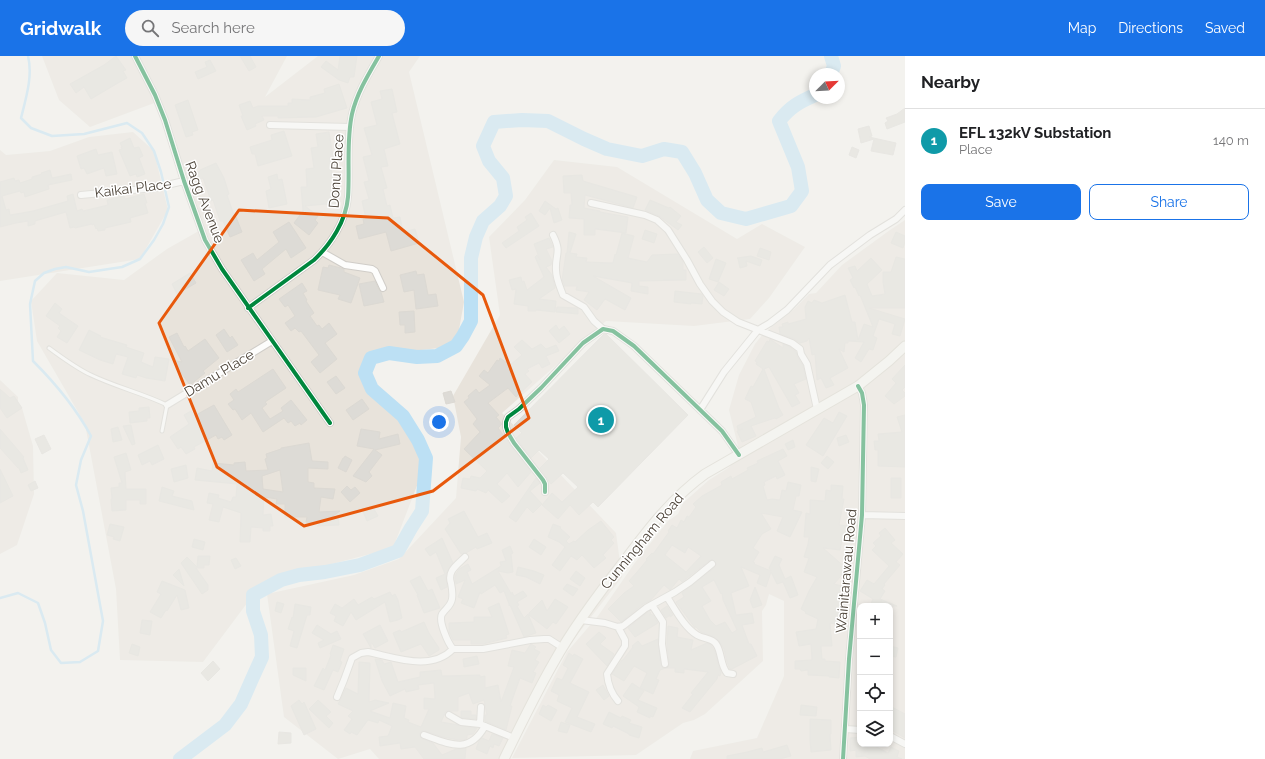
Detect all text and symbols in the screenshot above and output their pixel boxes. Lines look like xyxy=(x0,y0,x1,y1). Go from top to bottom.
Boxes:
search box xyxy=(125,10,405,46)
text: Gridwalk xyxy=(20,17,101,39)
icon: search xyxy=(139,17,161,39)
text: Search here xyxy=(171,19,255,37)
text: Map xyxy=(1068,20,1096,36)
text: Directions xyxy=(1118,20,1183,36)
text: Saved xyxy=(1205,20,1245,36)
north arrow xyxy=(809,68,845,104)
text: Nearby xyxy=(921,72,980,92)
text: EFL 132kV Substation xyxy=(959,124,1111,142)
street label: Donu Place xyxy=(325,133,347,209)
text: 1 xyxy=(931,133,937,148)
text: 140 m xyxy=(1213,133,1249,148)
text: Place xyxy=(959,142,992,157)
street label: Ragg Avenue xyxy=(182,159,228,245)
street label: Kaikai Place xyxy=(94,175,172,201)
button: Save xyxy=(921,184,1081,220)
button: Share xyxy=(1089,184,1249,220)
street label: Damu Place xyxy=(181,346,257,400)
pin: 1 xyxy=(588,405,614,435)
your location xyxy=(429,412,449,432)
street label: Cunningham Road xyxy=(597,490,687,592)
street label: Wainitarawau Road xyxy=(833,508,859,634)
map controls xyxy=(857,603,893,747)
button: + xyxy=(857,603,893,639)
button: − xyxy=(857,639,893,675)
button: locate xyxy=(857,675,893,711)
button: layers xyxy=(857,711,893,747)

